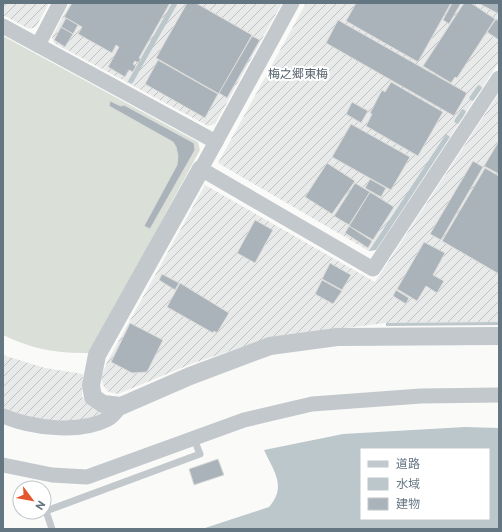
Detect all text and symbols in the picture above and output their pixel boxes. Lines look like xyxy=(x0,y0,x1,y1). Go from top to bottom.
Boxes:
district label: 梅之郷東梅 xyxy=(268,66,328,80)
legend xyxy=(360,448,490,520)
text: 道路 xyxy=(396,456,420,470)
text: 水域 xyxy=(396,476,420,490)
north arrow xyxy=(12,480,52,520)
text: 建物 xyxy=(396,496,420,510)
text: N xyxy=(33,499,49,513)

